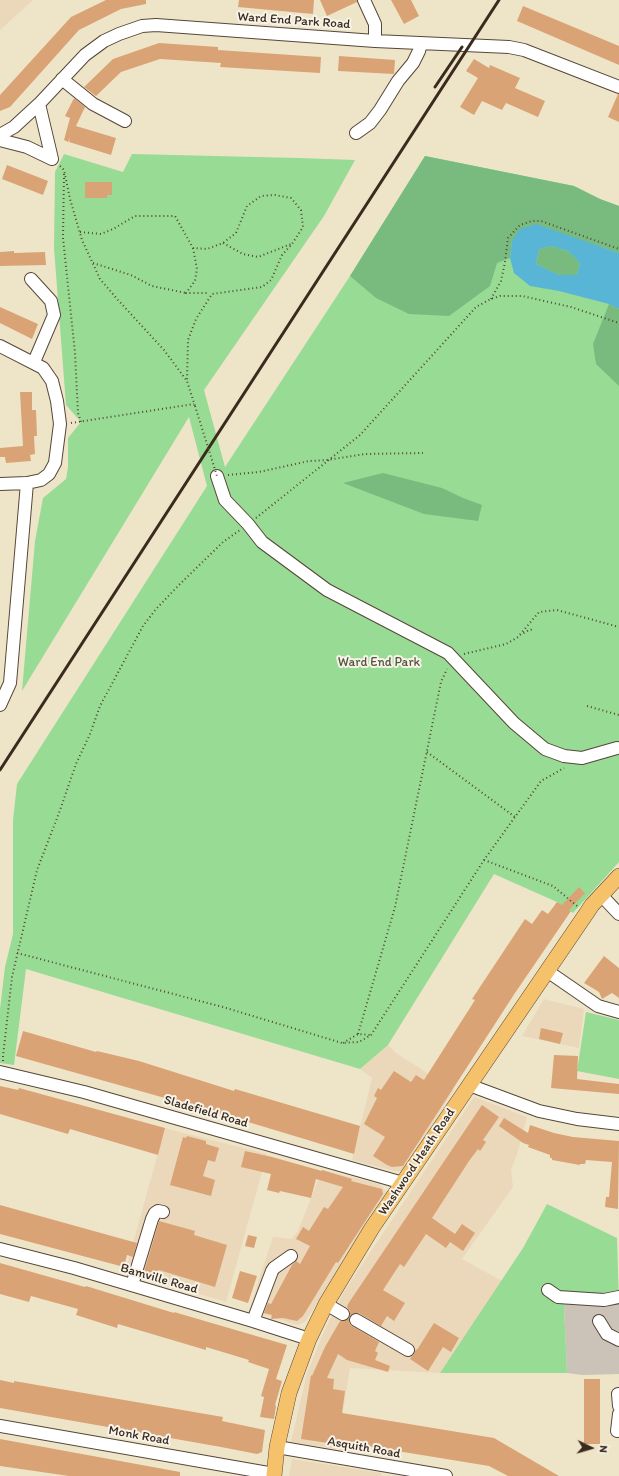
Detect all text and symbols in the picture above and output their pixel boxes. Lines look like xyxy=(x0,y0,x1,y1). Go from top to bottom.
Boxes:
street label: Ward End Park Road xyxy=(237,9,351,33)
park label: Ward End Park xyxy=(338,655,420,671)
street label: Sladefield Road xyxy=(162,1092,250,1132)
street label: Washwood Heath Road xyxy=(375,1105,459,1219)
street label: Bamville Road xyxy=(118,1260,200,1298)
street label: Monk Road xyxy=(107,1423,171,1449)
north arrow xyxy=(571,1428,611,1468)
street label: Asquith Road xyxy=(326,1434,402,1462)
text: N xyxy=(597,1445,610,1453)

